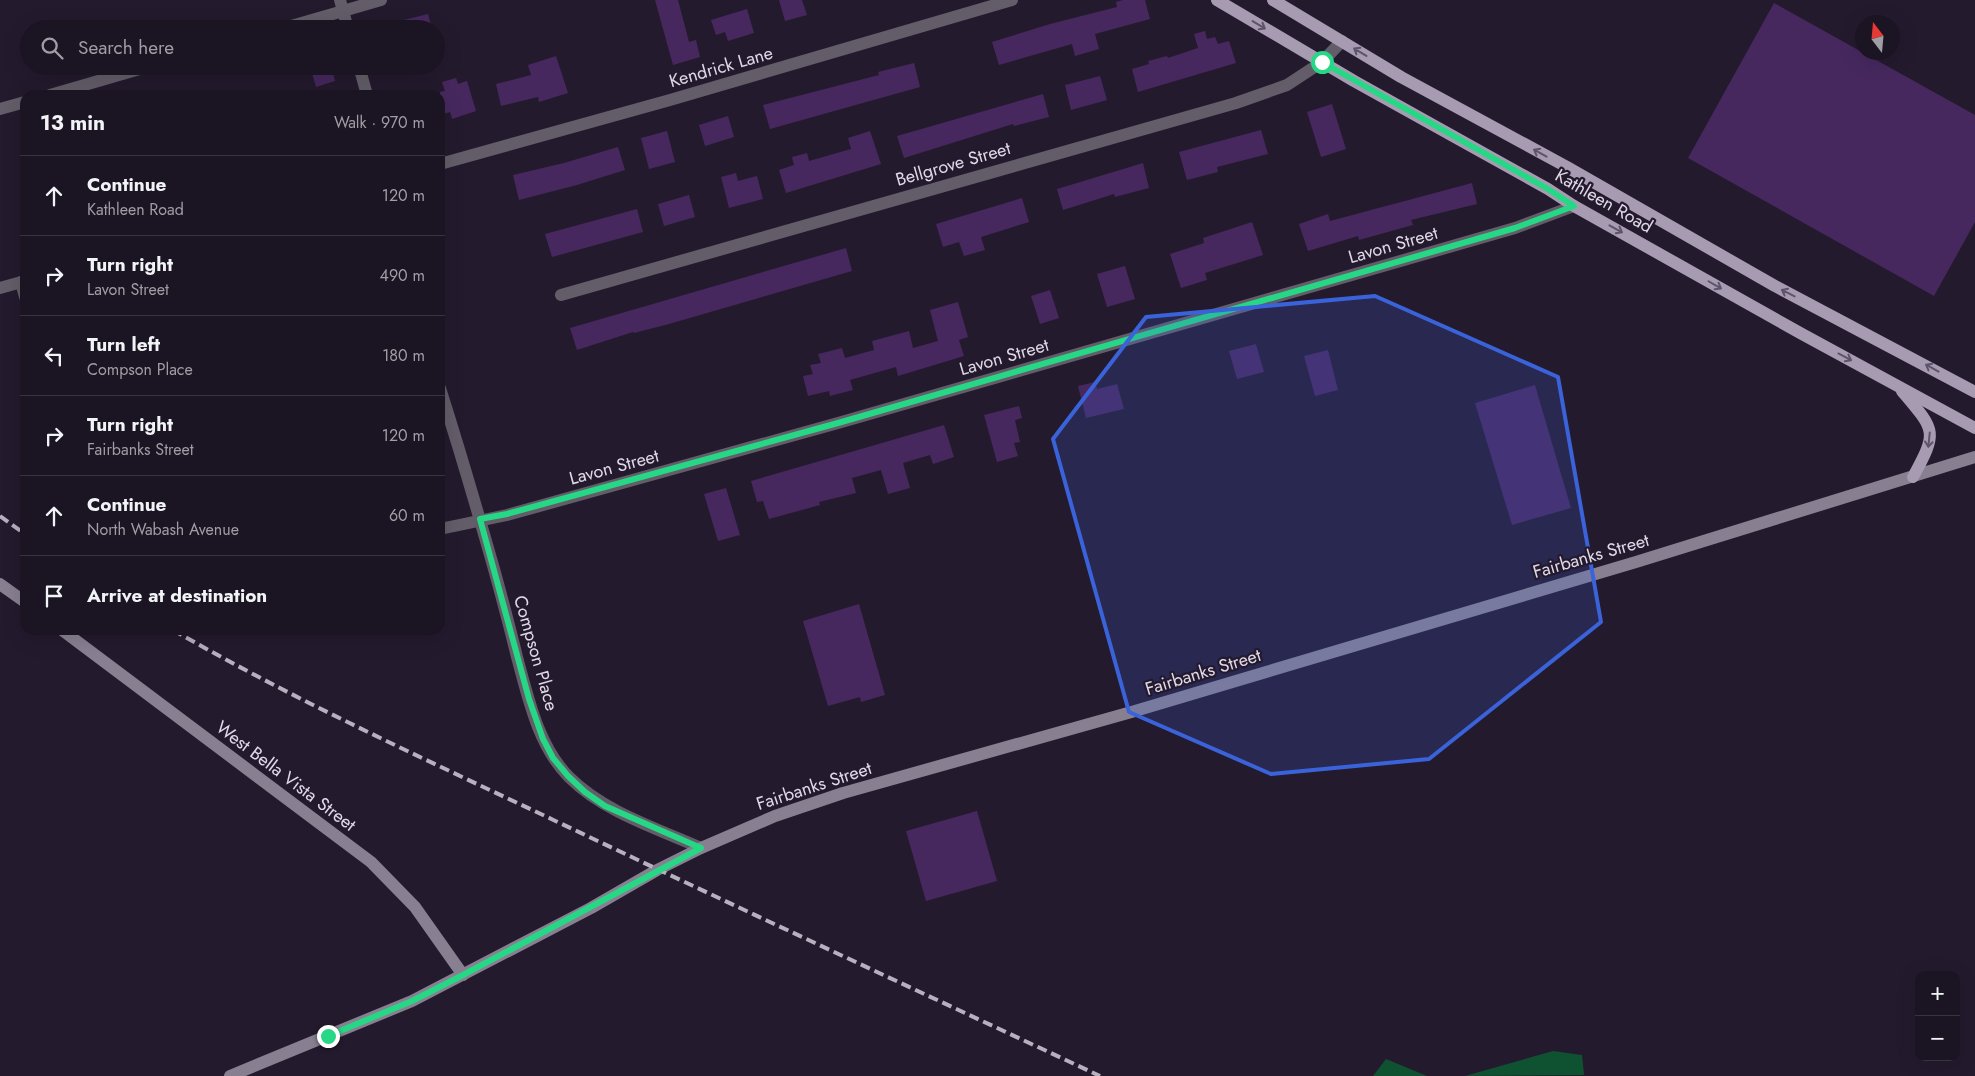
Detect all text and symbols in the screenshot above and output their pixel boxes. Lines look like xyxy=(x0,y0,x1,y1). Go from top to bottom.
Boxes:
north arrow xyxy=(1855,15,1900,60)
search box xyxy=(20,20,445,75)
one-way arrow xyxy=(1251,20,1265,30)
icon: search xyxy=(38,34,66,62)
text: Search here xyxy=(78,34,174,61)
street label: Kendrick Lane xyxy=(666,40,776,94)
one-way arrow xyxy=(1353,46,1367,56)
route start xyxy=(1311,51,1334,74)
text: 13 min xyxy=(40,108,105,138)
text: Walk · 970 m xyxy=(334,111,425,134)
street label: Bellgrove Street xyxy=(892,135,1014,193)
one-way arrow xyxy=(1533,148,1548,158)
street label: Kathleen Road xyxy=(1550,162,1658,240)
text: Continue xyxy=(87,171,166,198)
icon: ahead xyxy=(40,182,68,210)
text: 120 m xyxy=(382,184,425,207)
text: Kathleen Road xyxy=(87,198,184,221)
street label: Lavon Street xyxy=(1345,220,1441,270)
one-way arrow xyxy=(1609,225,1623,235)
text: Turn right xyxy=(87,251,173,278)
icon: right xyxy=(40,262,68,290)
text: 490 m xyxy=(380,264,425,287)
text: Lavon Street xyxy=(87,278,169,301)
one-way arrow xyxy=(1707,280,1722,290)
one-way arrow xyxy=(1781,288,1796,298)
text: Turn left xyxy=(87,331,160,358)
street label: Lavon Street xyxy=(956,332,1052,382)
icon: left xyxy=(40,342,68,370)
text: 180 m xyxy=(382,344,425,367)
one-way arrow xyxy=(1837,352,1852,362)
text: Compson Place xyxy=(87,358,193,381)
one-way arrow xyxy=(1926,363,1940,373)
text: Turn right xyxy=(87,411,173,438)
icon: right xyxy=(40,422,68,450)
text: 120 m xyxy=(382,424,425,447)
one-way arrow xyxy=(1924,432,1934,448)
text: Fairbanks Street xyxy=(87,438,194,461)
street label: Lavon Street xyxy=(566,442,662,491)
text: Continue xyxy=(87,491,166,518)
icon: ahead xyxy=(40,502,68,530)
text: 60 m xyxy=(389,504,425,527)
text: North Wabash Avenue xyxy=(87,518,239,541)
street label: Fairbanks Street xyxy=(1530,527,1653,585)
icon: arrive xyxy=(40,582,68,610)
text: Arrive at destination xyxy=(87,582,267,609)
street label: Compson Place xyxy=(507,592,565,714)
street label: Fairbanks Street xyxy=(1142,642,1265,702)
street label: West Bella Vista Street xyxy=(211,715,362,838)
street label: Fairbanks Street xyxy=(753,755,876,817)
map controls xyxy=(1915,971,1960,1061)
button: + xyxy=(1915,971,1960,1016)
button: − xyxy=(1915,1016,1960,1061)
route end xyxy=(317,1025,340,1048)

